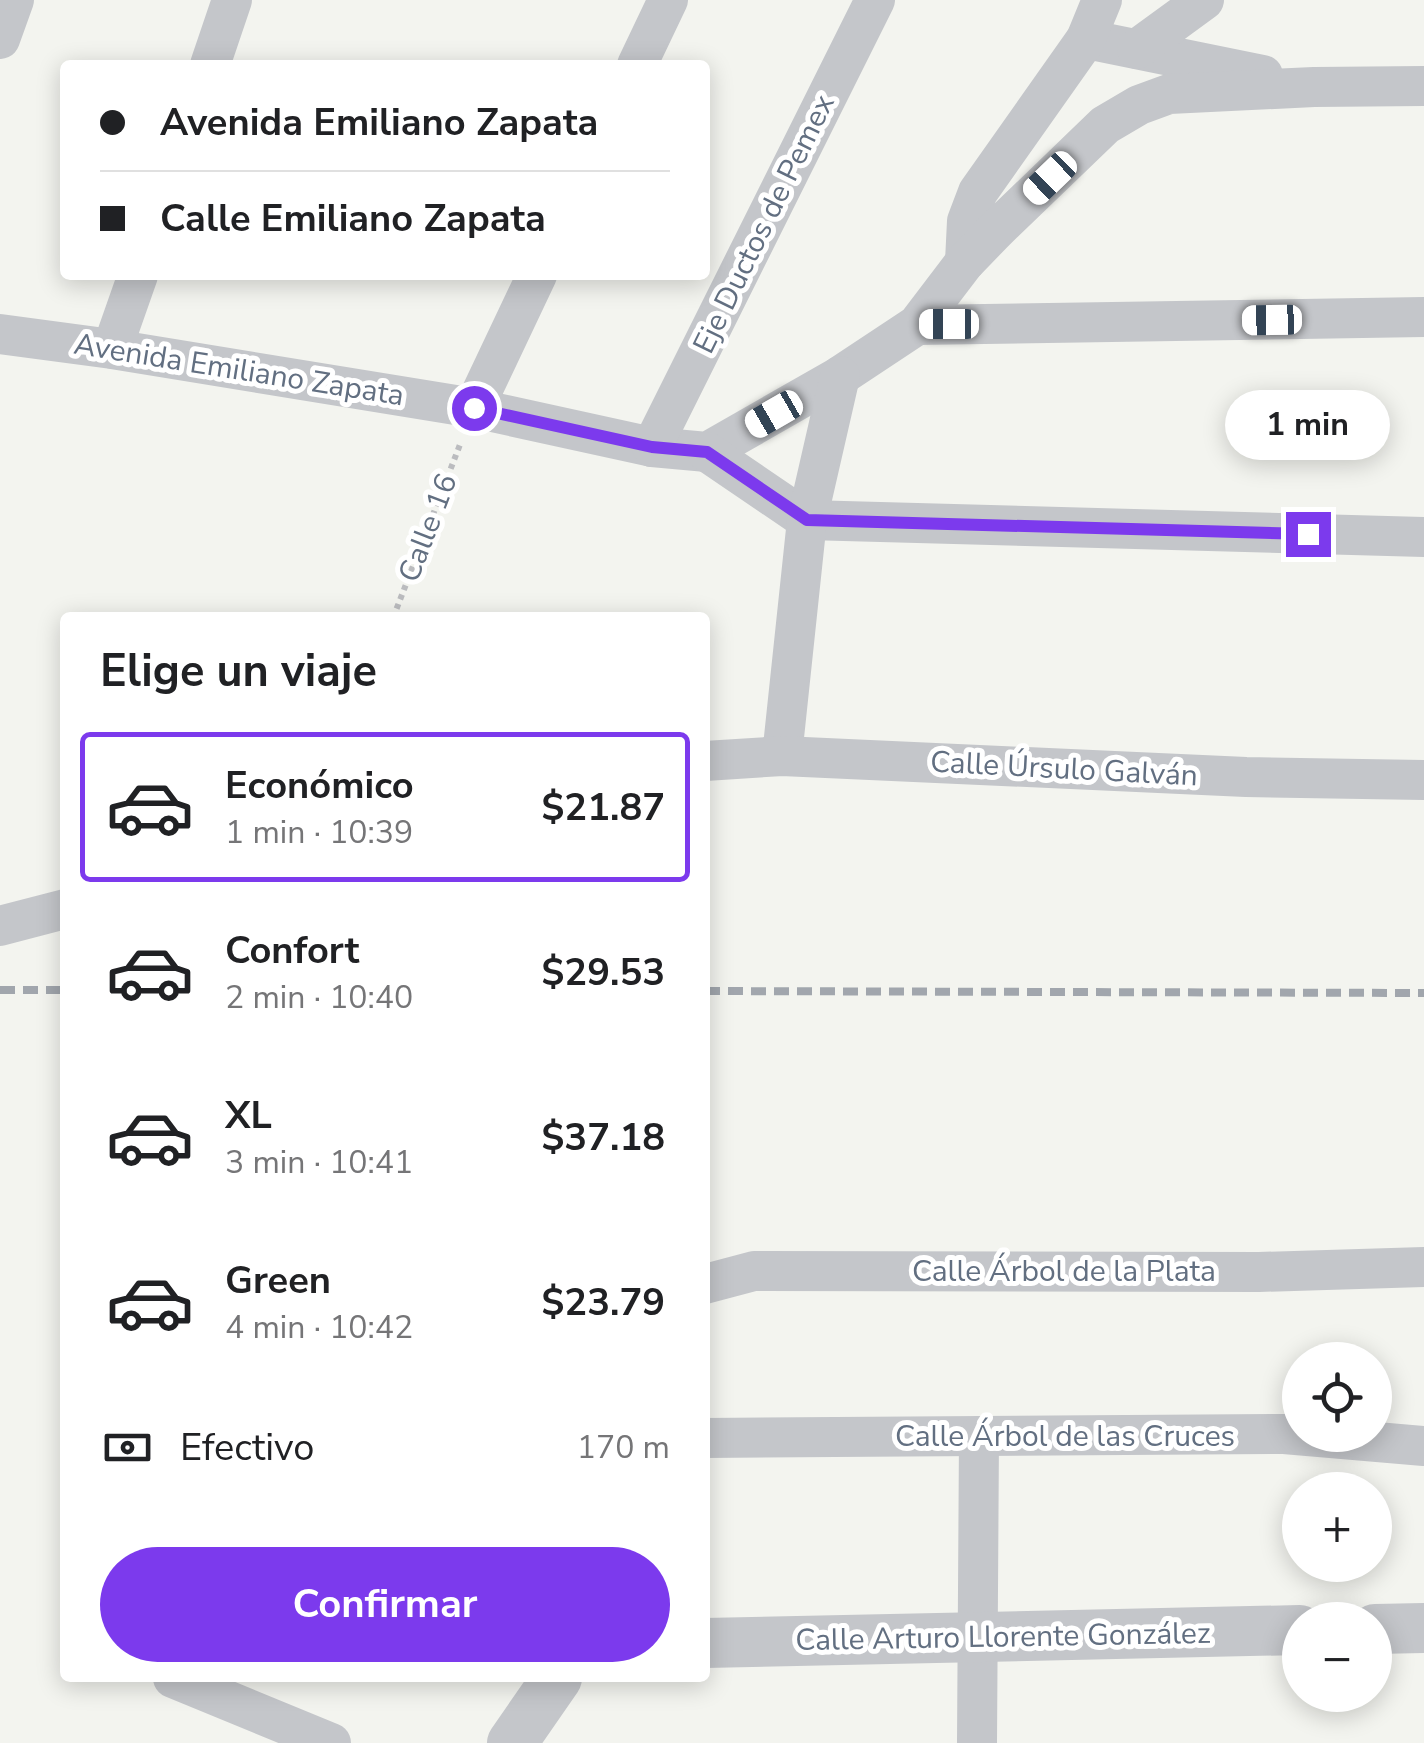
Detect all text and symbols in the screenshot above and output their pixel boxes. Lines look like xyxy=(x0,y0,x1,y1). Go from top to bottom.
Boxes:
street label: Eje Ductos de Pemex xyxy=(684,88,845,360)
text: Avenida Emiliano Zapata xyxy=(160,97,598,148)
car xyxy=(1018,146,1082,210)
text: Calle Emiliano Zapata xyxy=(160,193,546,244)
car xyxy=(1242,304,1302,336)
car xyxy=(919,309,979,339)
street label: Avenida Emiliano Zapata xyxy=(71,324,407,416)
route start xyxy=(452,386,497,431)
car xyxy=(741,386,807,442)
callout: 1 min xyxy=(1226,389,1390,459)
text: 1 min xyxy=(1266,403,1349,446)
street label: Calle 16 xyxy=(389,468,467,588)
route end xyxy=(1286,512,1331,557)
text: Elige un viaje xyxy=(100,641,377,702)
street label: Calle Úrsulo Galván xyxy=(929,742,1199,796)
text: Económico xyxy=(225,760,414,811)
icon: car xyxy=(105,762,195,852)
text: $21.87 xyxy=(542,782,665,833)
text: 1 min · 10:39 xyxy=(225,811,413,854)
text: Confort xyxy=(225,925,359,976)
icon: car xyxy=(105,927,195,1017)
text: $29.53 xyxy=(542,947,665,998)
text: 2 min · 10:40 xyxy=(225,976,413,1019)
text: XL xyxy=(225,1090,272,1141)
icon: car xyxy=(105,1092,195,1182)
text: $37.18 xyxy=(542,1112,665,1163)
text: 3 min · 10:41 xyxy=(225,1141,413,1184)
street label: Calle Árbol de la Plata xyxy=(912,1251,1216,1292)
text: Green xyxy=(225,1255,331,1306)
icon: car xyxy=(105,1257,195,1347)
text: $23.79 xyxy=(542,1277,665,1328)
text: 4 min · 10:42 xyxy=(225,1306,413,1349)
map controls xyxy=(1282,1342,1392,1712)
button: locate xyxy=(1282,1342,1392,1452)
street label: Calle Árbol de las Cruces xyxy=(895,1416,1235,1457)
icon: cash xyxy=(100,1420,155,1475)
text: Efectivo xyxy=(180,1422,314,1473)
text: 170 m xyxy=(577,1426,670,1469)
button: + xyxy=(1282,1472,1392,1582)
button: Confirmar xyxy=(100,1547,670,1662)
button: − xyxy=(1282,1602,1392,1712)
street label: Calle Arturo Llorente González xyxy=(795,1613,1211,1661)

